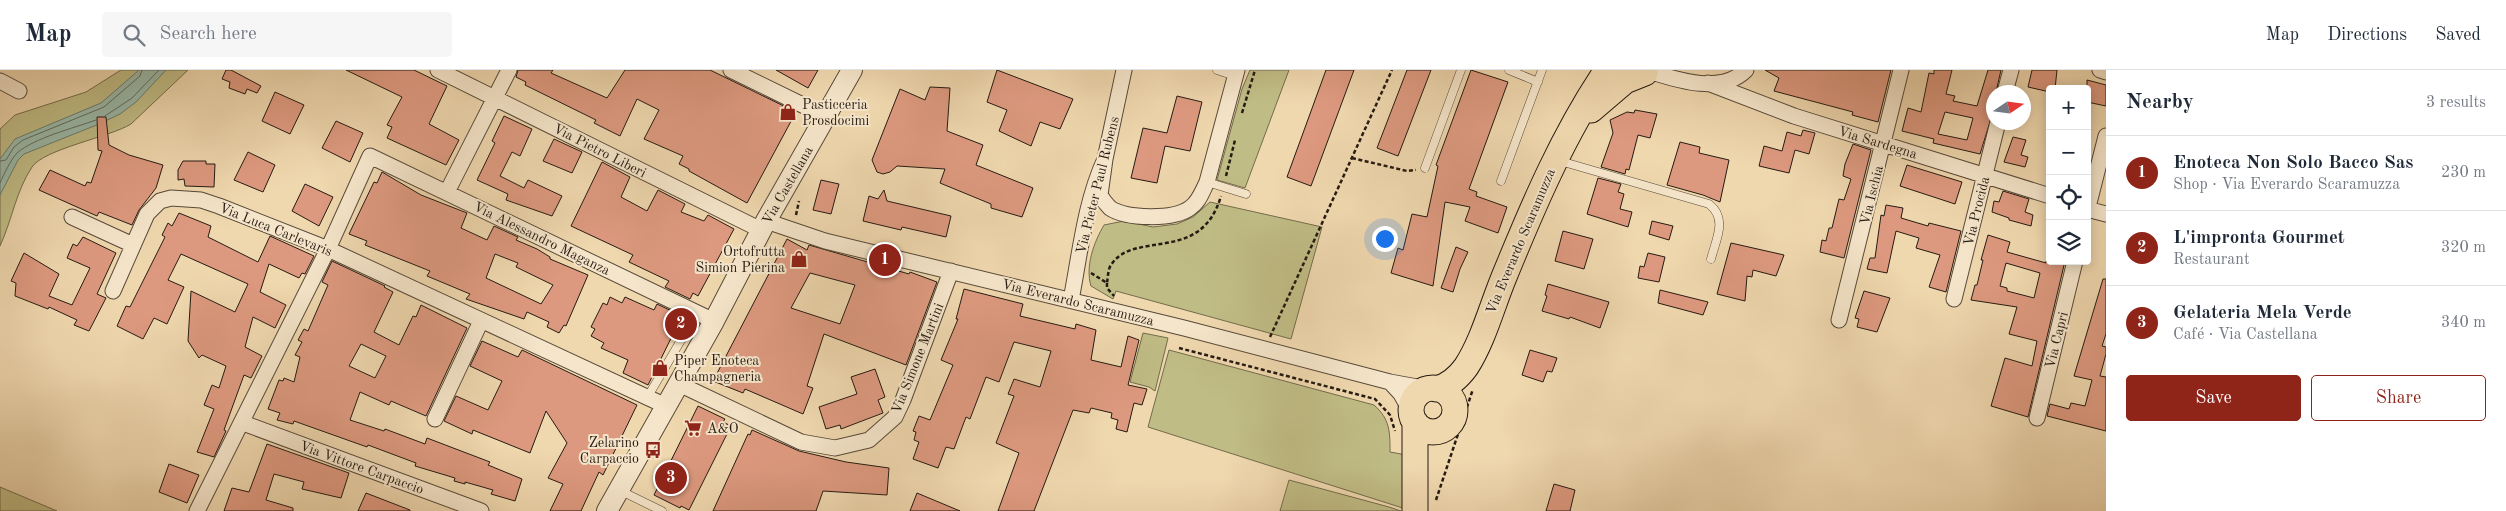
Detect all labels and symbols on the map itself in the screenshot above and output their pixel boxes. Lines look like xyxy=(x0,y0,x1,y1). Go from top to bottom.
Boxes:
north arrow xyxy=(1986,85,2031,130)
place label: Pasticceria Prosdocimi xyxy=(802,98,870,128)
shop icon: Pasticceria Prosdocimi xyxy=(778,102,798,122)
street label: Via Pieter Paul Rubens xyxy=(1074,115,1122,255)
street label: Via Pietro Liberi xyxy=(551,121,649,180)
street label: Via Sardegna xyxy=(1836,124,1919,162)
street label: Via Castellana xyxy=(760,144,816,227)
street label: Via Ischia xyxy=(1858,164,1886,226)
street label: Via Everardo Scaramuzza xyxy=(1484,167,1558,316)
street label: Via Procida xyxy=(1962,175,1992,247)
street label: Via Alessandro Maganza xyxy=(471,200,612,278)
street label: Via Luca Carlevaris xyxy=(217,201,334,259)
your location xyxy=(1372,226,1398,252)
pin: 1 xyxy=(869,241,901,279)
place label: Ortofrutta Simion Pierina xyxy=(695,245,785,275)
shop icon: Ortofrutta Simion Pierina xyxy=(789,249,809,269)
street label: Via Everardo Scaramuzza xyxy=(1000,277,1155,329)
street label: Via Simone Martini xyxy=(889,301,947,416)
pin: 2 xyxy=(665,305,697,343)
street label: Via Capri xyxy=(2043,310,2071,370)
place label: Piper Enoteca Champagneria xyxy=(674,354,761,384)
shop icon: Piper Enoteca Champagneria xyxy=(650,358,670,378)
supermarket icon: A&O xyxy=(683,418,703,438)
place label: A&O xyxy=(707,422,739,436)
place label: Zelarino Carpaccio xyxy=(580,436,639,466)
street label: Via Vittore Carpaccio xyxy=(298,439,426,497)
bus stop icon: Zelarino Carpaccio xyxy=(643,440,663,460)
pin: 3 xyxy=(655,459,687,497)

